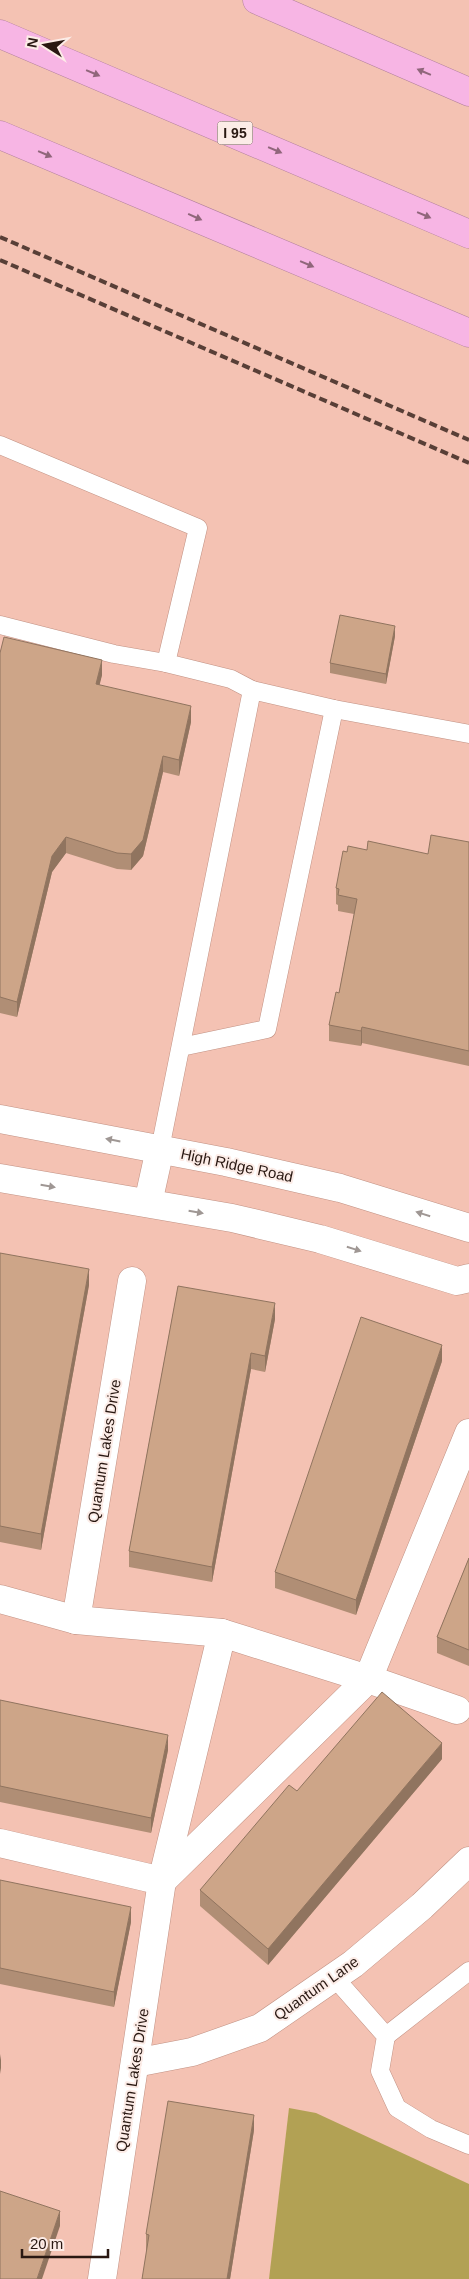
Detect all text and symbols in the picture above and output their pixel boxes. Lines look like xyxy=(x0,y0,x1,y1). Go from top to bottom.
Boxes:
north arrow xyxy=(20,20,70,70)
text: N xyxy=(23,36,41,49)
one-way arrow xyxy=(417,68,431,76)
one-way arrow xyxy=(86,69,100,77)
road number: I 95 xyxy=(218,122,252,144)
one-way arrow xyxy=(268,147,282,155)
one-way arrow xyxy=(38,150,52,158)
one-way arrow xyxy=(417,211,431,219)
one-way arrow xyxy=(188,213,202,221)
one-way arrow xyxy=(300,261,314,269)
one-way arrow xyxy=(104,1135,120,1143)
street label: High Ridge Road xyxy=(179,1145,295,1185)
one-way arrow xyxy=(40,1182,56,1190)
one-way arrow xyxy=(189,1208,205,1216)
one-way arrow xyxy=(415,1209,430,1217)
one-way arrow xyxy=(347,1246,362,1254)
street label: Quantum Lakes Drive xyxy=(84,1378,124,1524)
street label: Quantum Lane xyxy=(270,1953,362,2023)
street label: Quantum Lakes Drive xyxy=(112,2007,152,2153)
scale bar xyxy=(22,2226,109,2258)
text: 20 m xyxy=(30,2235,63,2252)

